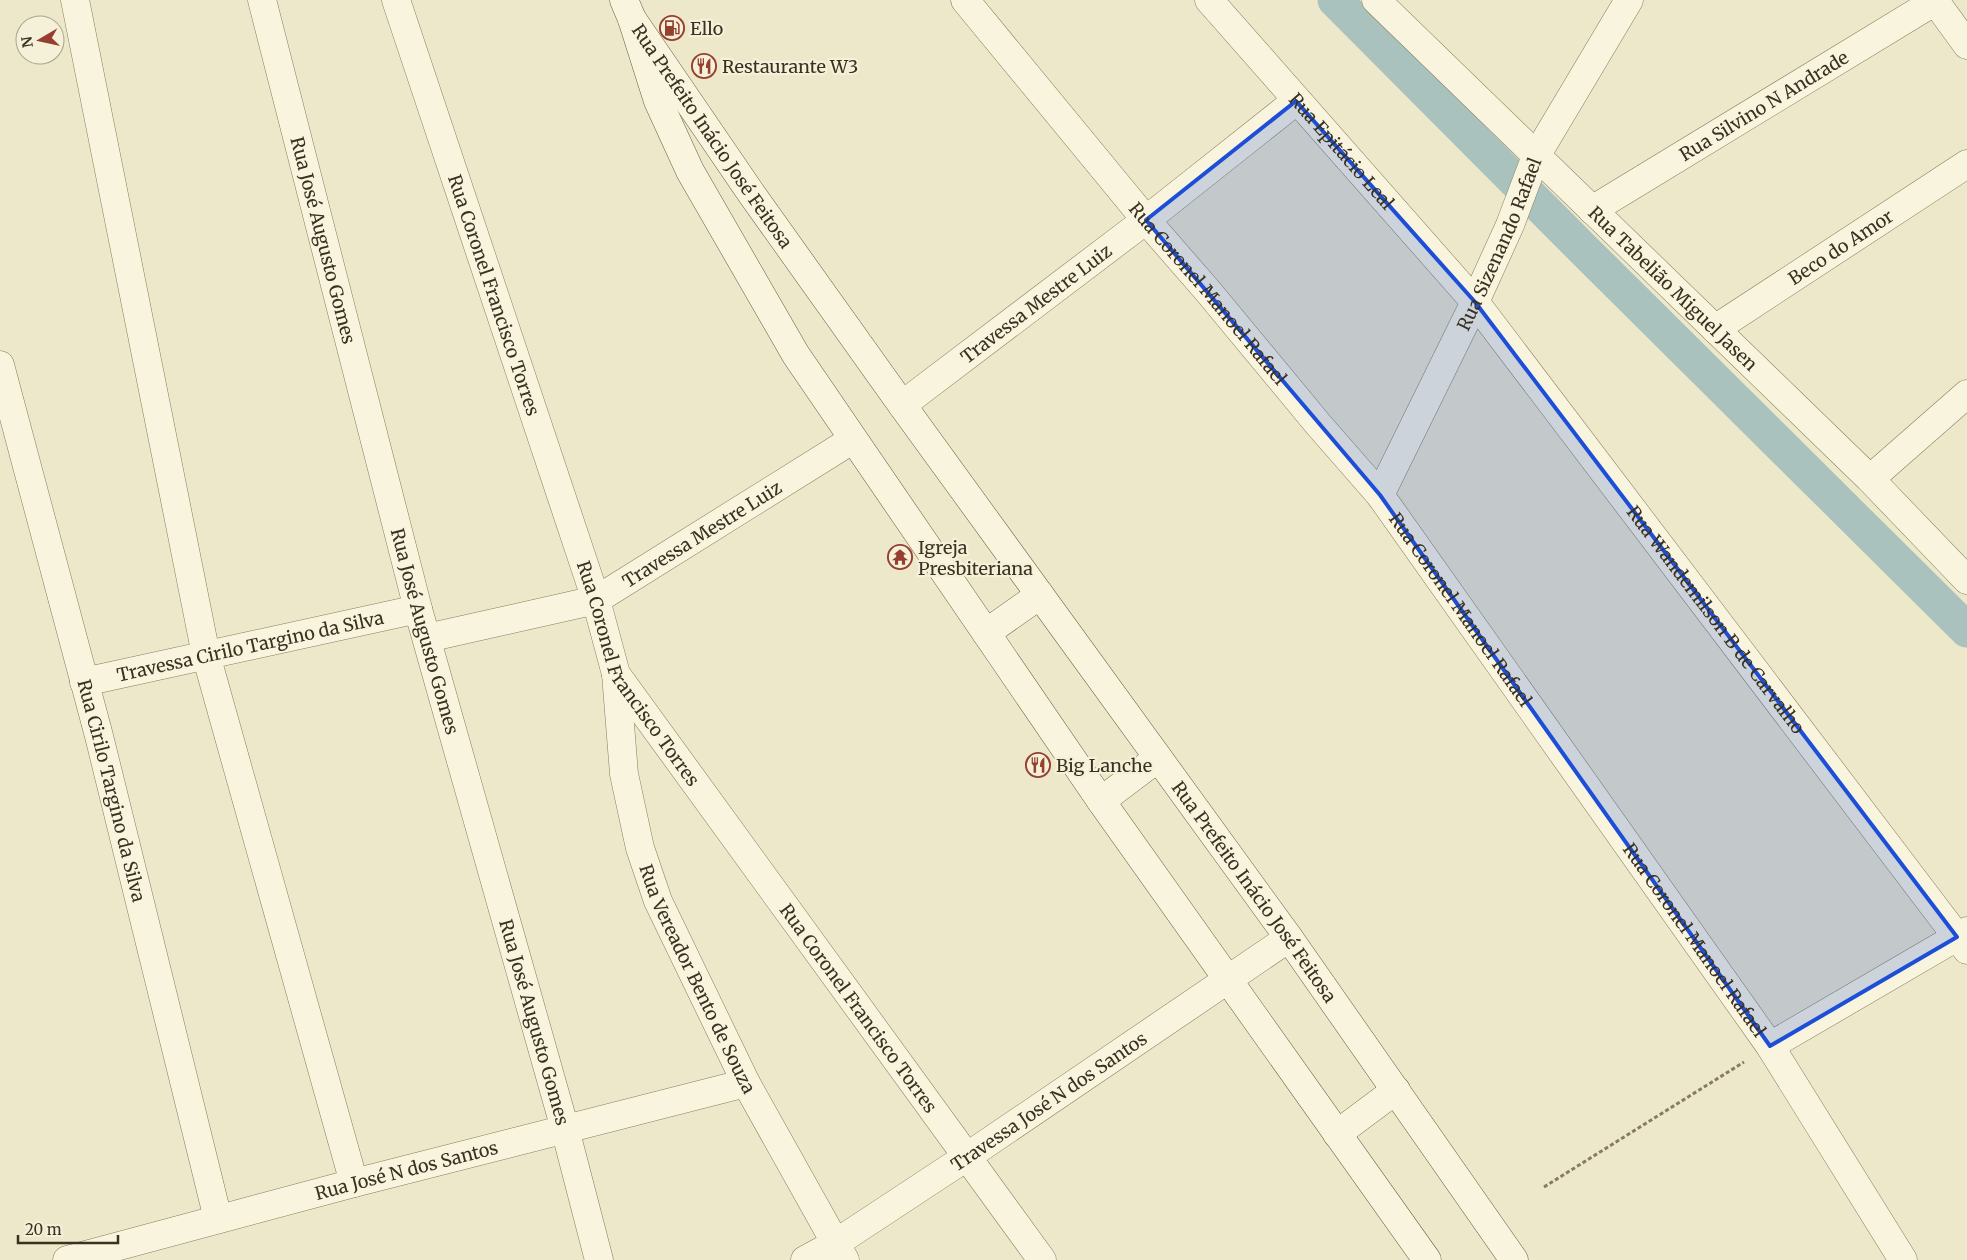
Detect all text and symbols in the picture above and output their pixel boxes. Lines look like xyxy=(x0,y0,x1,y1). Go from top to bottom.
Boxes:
north arrow xyxy=(15,15,65,65)
fuel station icon: Ello xyxy=(659,15,685,41)
place label: Ello xyxy=(690,17,723,40)
street label: Rua Prefeito Inácio José Feitosa xyxy=(627,19,798,253)
text: N xyxy=(17,35,37,49)
street label: Rua Silvino N Andrade xyxy=(1675,45,1852,166)
restaurant icon: Restaurante W3 xyxy=(691,53,717,79)
place label: Restaurante W3 xyxy=(722,55,858,78)
street label: Rua Epitácio Leal xyxy=(1284,88,1400,214)
street label: Rua José Augusto Gomes xyxy=(286,134,361,346)
street label: Rua Sizenando Rafael xyxy=(1451,154,1546,334)
street label: Rua Coronel Francisco Torres xyxy=(443,171,545,419)
street label: Rua Coronel Manoel Rafael xyxy=(1124,197,1292,390)
street label: Rua Tabelião Miguel Jasen xyxy=(1584,201,1763,375)
street label: Beco do Amor xyxy=(1784,204,1897,290)
street label: Travessa Mestre Luiz xyxy=(956,239,1116,368)
street label: Travessa Mestre Luiz xyxy=(618,475,786,592)
street label: Rua Wandemilson B de Carvalho xyxy=(1622,501,1810,738)
street label: Rua Coronel Manoel Rafael xyxy=(1384,508,1538,711)
street label: Rua José Augusto Gomes xyxy=(386,526,464,737)
place label: Igreja Presbiteriana xyxy=(918,536,1033,580)
temple icon: Igreja Presbiteriana xyxy=(887,544,913,570)
street label: Rua Coronel Francisco Torres xyxy=(572,558,705,790)
street label: Travessa Cirilo Targino da Silva xyxy=(115,605,386,686)
street label: Rua Cirilo Targino da Silva xyxy=(73,677,151,905)
restaurant icon: Big Lanche xyxy=(1025,752,1051,778)
place label: Big Lanche xyxy=(1056,754,1152,777)
street label: Rua Prefeito Inácio José Feitosa xyxy=(1167,776,1342,1007)
street label: Rua Coronel Manoel Rafael xyxy=(1618,838,1772,1042)
street label: Rua Vereador Bento de Souza xyxy=(635,861,761,1098)
street label: Rua Coronel Francisco Torres xyxy=(775,899,943,1117)
street label: Rua José Augusto Gomes xyxy=(495,917,575,1128)
street label: Travessa José N dos Santos xyxy=(946,1026,1151,1176)
street label: Rua José N dos Santos xyxy=(312,1135,500,1205)
scale bar xyxy=(18,1212,118,1244)
text: 20 m xyxy=(25,1220,62,1239)

